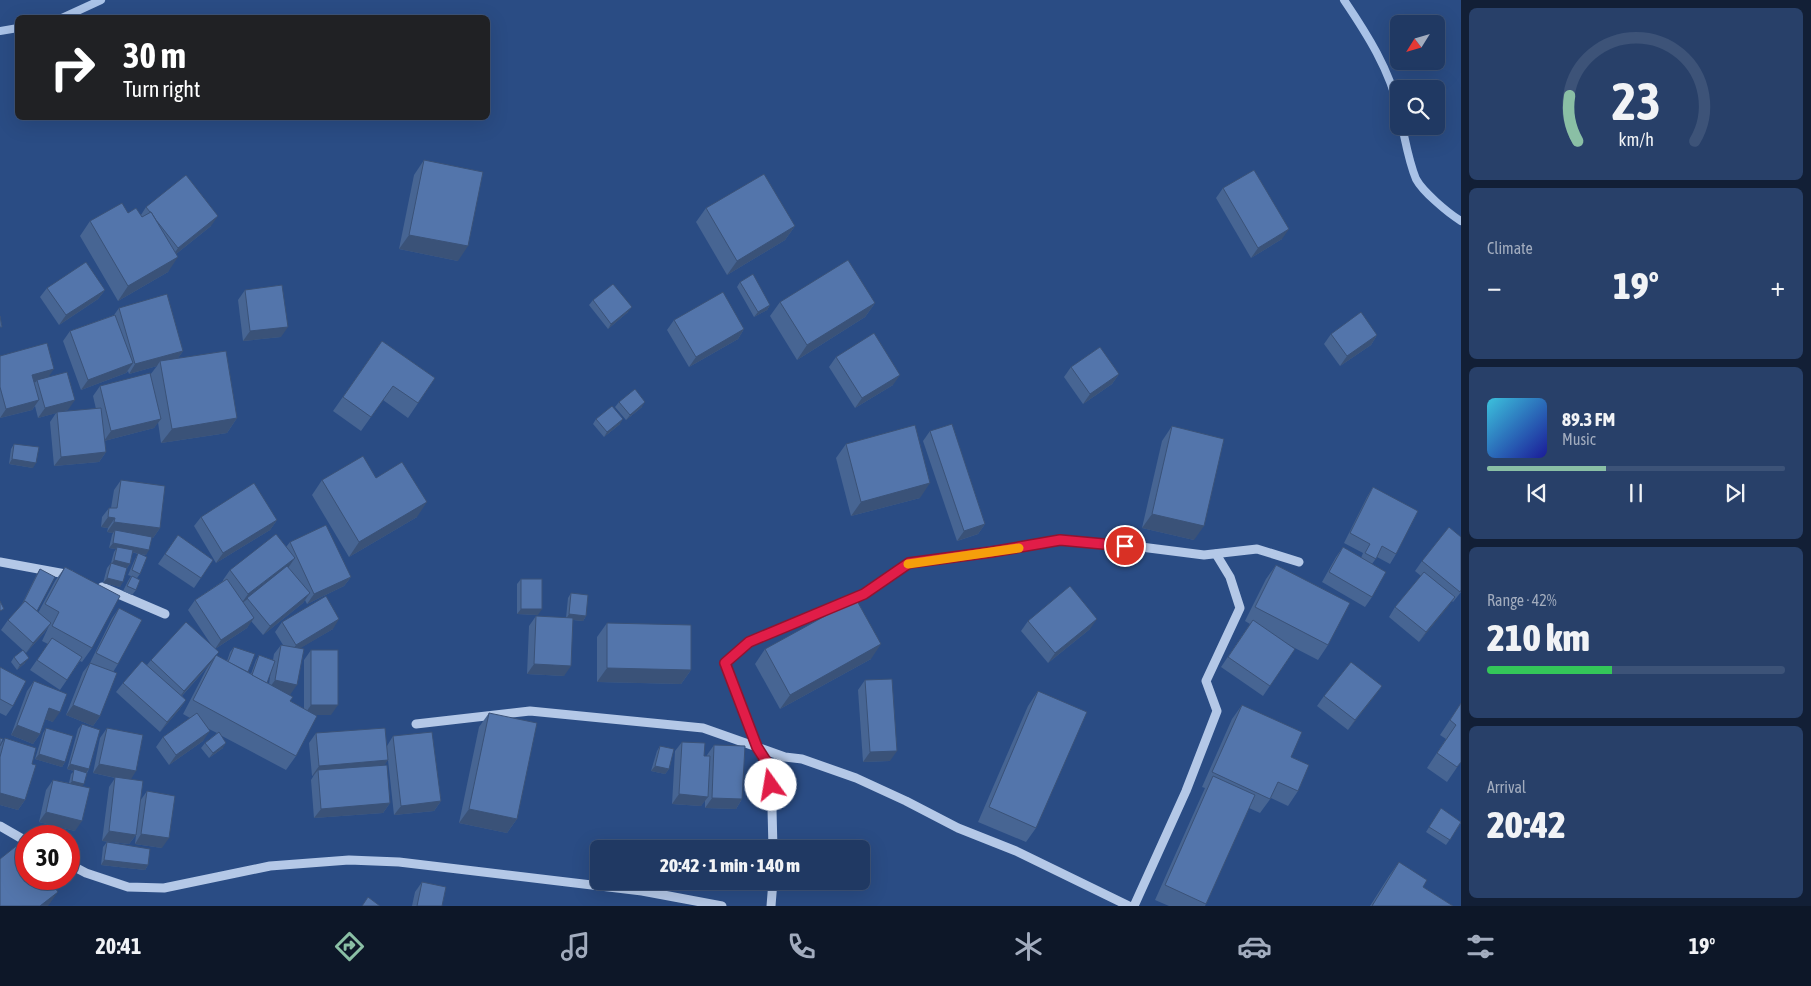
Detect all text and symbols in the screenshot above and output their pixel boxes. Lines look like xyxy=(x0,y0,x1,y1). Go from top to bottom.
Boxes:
north arrow xyxy=(1390,15,1445,70)
map controls xyxy=(1390,15,1445,135)
icon: right xyxy=(40,35,105,100)
text: 30 m xyxy=(123,35,186,75)
text: 23 xyxy=(1612,71,1660,131)
text: Turn right xyxy=(123,76,200,102)
button: search xyxy=(1390,80,1445,135)
text: km/h xyxy=(1618,129,1654,150)
text: Climate xyxy=(1487,239,1533,257)
text: 19° xyxy=(1613,264,1659,307)
text: − xyxy=(1487,270,1502,302)
text: + xyxy=(1770,270,1785,302)
text: 89.3 FM xyxy=(1562,408,1615,430)
text: Music xyxy=(1562,430,1596,448)
icon: previous xyxy=(1523,479,1551,507)
icon: pause xyxy=(1622,479,1650,507)
icon: next xyxy=(1721,479,1749,507)
pin xyxy=(1104,525,1146,567)
icon: arrive xyxy=(1111,532,1139,560)
text: Range · 42% xyxy=(1487,591,1557,609)
text: 210 km xyxy=(1487,616,1590,659)
position arrow xyxy=(744,758,796,810)
text: Arrival xyxy=(1487,778,1526,796)
text: 20:42 xyxy=(1487,803,1566,846)
speed limit sign: 30 xyxy=(15,825,80,890)
text: 20:42 · 1 min · 140 m xyxy=(660,854,800,876)
icon: directions xyxy=(332,929,367,964)
icon: music xyxy=(558,929,593,964)
icon: phone xyxy=(784,929,819,964)
icon: climate xyxy=(1011,929,1046,964)
icon: car xyxy=(1237,929,1272,964)
icon: filters xyxy=(1463,929,1498,964)
text: 20:41 xyxy=(96,933,141,959)
text: 19° xyxy=(1689,933,1715,959)

